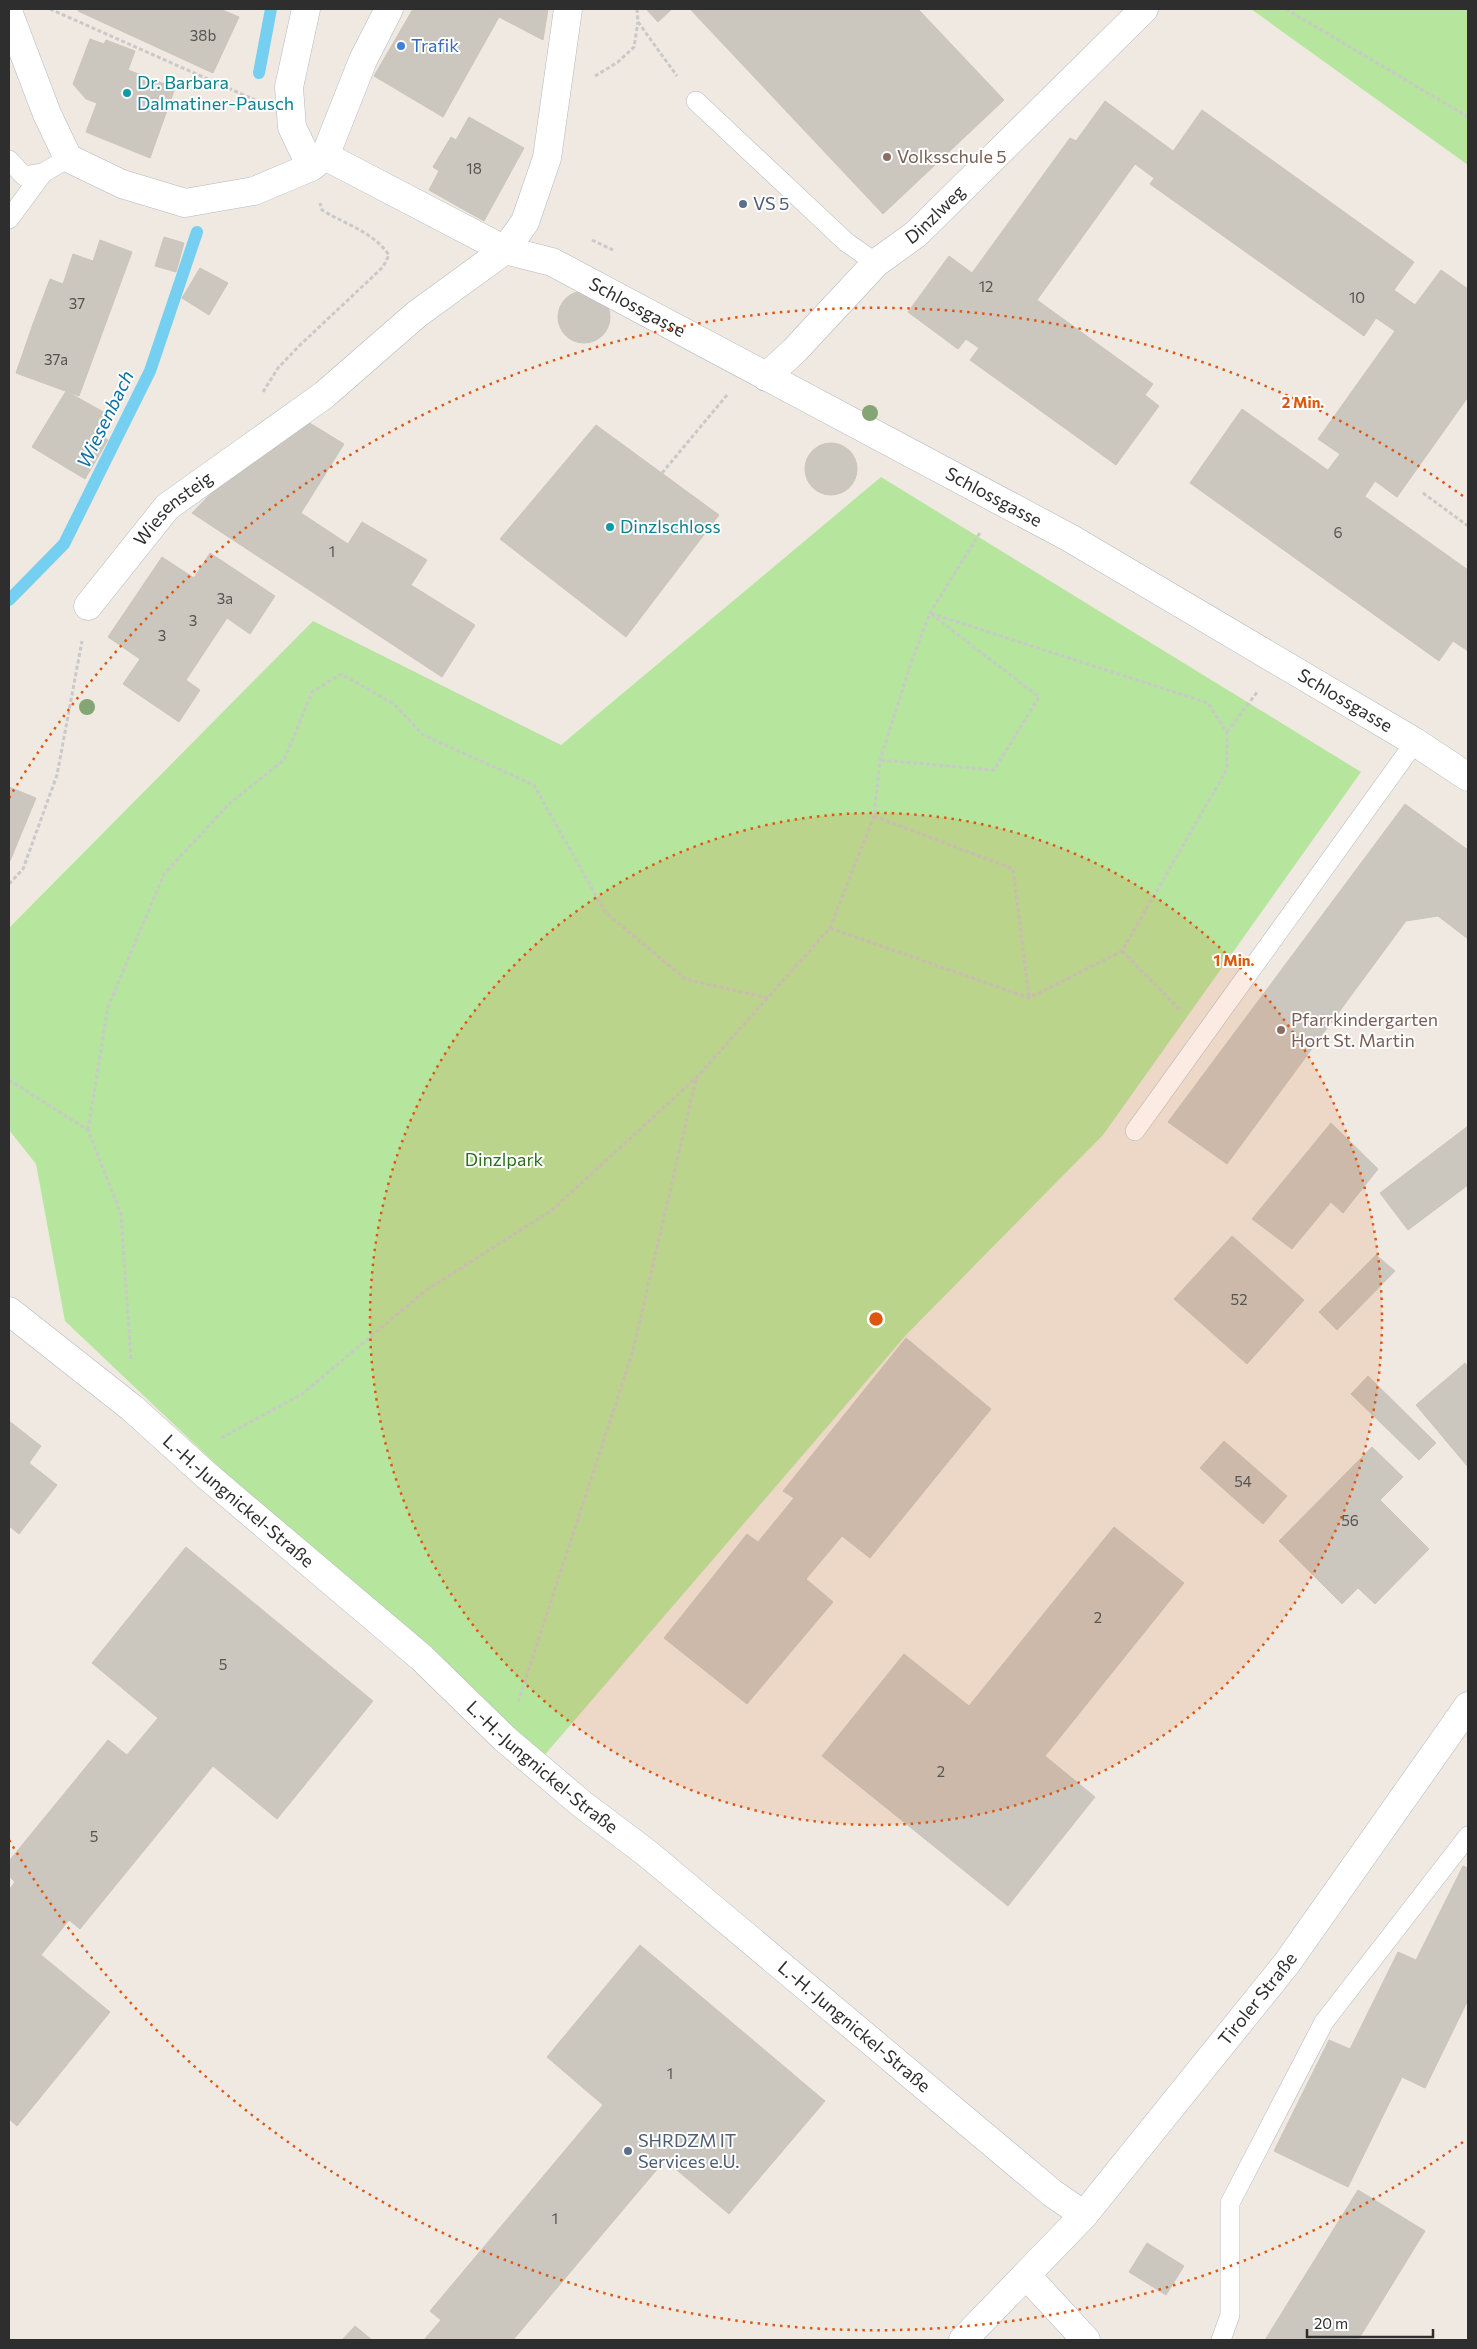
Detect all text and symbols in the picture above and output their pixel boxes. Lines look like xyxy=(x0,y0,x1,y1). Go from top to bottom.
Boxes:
house number: 38b xyxy=(190,26,216,44)
place label: Trafik xyxy=(411,34,459,56)
marker: Trafik xyxy=(395,40,407,52)
place label: Dr. Barbara Dalmatiner-Pausch xyxy=(137,71,294,114)
marker: Dr. Barbara Dalmatiner-Pausch xyxy=(121,87,133,99)
place label: Volksschule 5 xyxy=(897,145,1007,167)
marker: Volksschule 5 xyxy=(881,151,893,163)
house number: 18 xyxy=(466,159,482,177)
street label: Dinzlweg xyxy=(900,180,969,248)
place label: VS 5 xyxy=(753,192,789,214)
marker: VS 5 xyxy=(737,198,749,210)
street label: Schlossgasse xyxy=(586,272,690,341)
house number: 12 xyxy=(979,277,993,295)
house number: 10 xyxy=(1349,288,1365,306)
house number: 37 xyxy=(69,294,85,312)
house number: 37a xyxy=(44,350,68,368)
water label: Wiesenbach xyxy=(71,366,138,471)
text: 2 Min. xyxy=(1282,393,1324,411)
street label: Schlossgasse xyxy=(942,462,1046,531)
street label: Wiesensteig xyxy=(129,466,216,550)
place label: Dinzlschloss xyxy=(620,515,721,537)
marker: Dinzlschloss xyxy=(604,521,616,533)
house number: 6 xyxy=(1333,523,1343,541)
house number: 1 xyxy=(329,542,335,560)
house number: 3a xyxy=(217,589,233,607)
house number: 3 xyxy=(189,611,197,629)
house number: 3 xyxy=(158,626,166,644)
street label: Schlossgasse xyxy=(1294,663,1397,736)
text: 1 Min. xyxy=(1214,951,1254,969)
place label: Pfarrkindergarten Hort St. Martin xyxy=(1291,1008,1438,1051)
marker: Pfarrkindergarten Hort St. Martin xyxy=(1275,1024,1287,1036)
park label: Dinzlpark xyxy=(465,1148,544,1170)
house number: 52 xyxy=(1231,1290,1247,1308)
centre of rings xyxy=(867,1310,885,1328)
street label: L.-H.-Jungnickel-Straße xyxy=(159,1429,319,1572)
house number: 54 xyxy=(1234,1472,1252,1490)
house number: 56 xyxy=(1341,1511,1359,1529)
house number: 2 xyxy=(1094,1608,1102,1626)
house number: 5 xyxy=(219,1655,227,1673)
street label: L.-H.-Jungnickel-Straße xyxy=(462,1696,623,1837)
house number: 2 xyxy=(937,1762,945,1780)
house number: 5 xyxy=(90,1827,98,1845)
street label: Tiroler Straße xyxy=(1213,1948,1301,2050)
street label: L.-H.-Jungnickel-Straße xyxy=(774,1956,935,2096)
house number: 1 xyxy=(667,2064,673,2082)
place label: SHRDZM IT Services e.U. xyxy=(638,2129,739,2172)
marker: SHRDZM IT Services e.U. xyxy=(622,2145,634,2157)
house number: 1 xyxy=(552,2209,558,2227)
scale bar xyxy=(1307,2306,1433,2338)
text: 20 m xyxy=(1314,2314,1348,2332)

